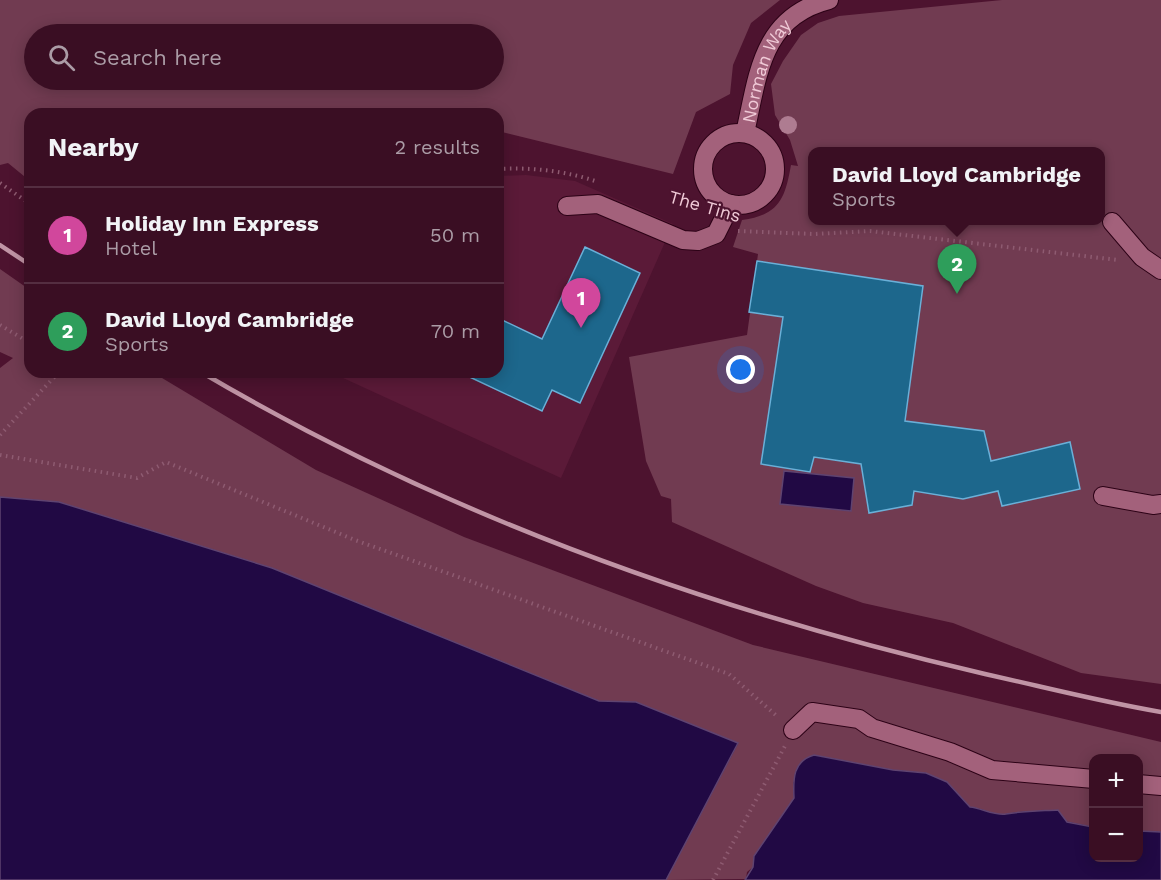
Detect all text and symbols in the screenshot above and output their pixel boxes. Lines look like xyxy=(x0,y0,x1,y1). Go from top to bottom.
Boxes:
street label: Norman Way xyxy=(737,13,795,125)
search box xyxy=(24,24,504,90)
icon: search xyxy=(45,41,78,74)
text: Search here xyxy=(93,45,222,70)
text: Nearby xyxy=(48,132,139,162)
text: 2 results xyxy=(395,135,480,159)
popup xyxy=(808,147,1105,225)
text: David Lloyd Cambridge xyxy=(832,162,1081,187)
street label: The Tins xyxy=(667,186,743,226)
text: Sports xyxy=(832,187,896,211)
text: Holiday Inn Express xyxy=(105,211,319,236)
text: 1 xyxy=(63,223,72,247)
text: 50 m xyxy=(430,223,480,247)
text: Hotel xyxy=(105,236,157,260)
pin: 2 xyxy=(938,244,976,294)
pin: 1 xyxy=(562,278,600,328)
text: David Lloyd Cambridge xyxy=(105,307,354,332)
text: 2 xyxy=(62,319,73,343)
text: 70 m xyxy=(431,319,480,343)
text: Sports xyxy=(105,332,169,356)
your location xyxy=(726,355,755,384)
map controls xyxy=(1089,754,1143,862)
button: + xyxy=(1089,754,1143,808)
button: − xyxy=(1089,808,1143,862)

